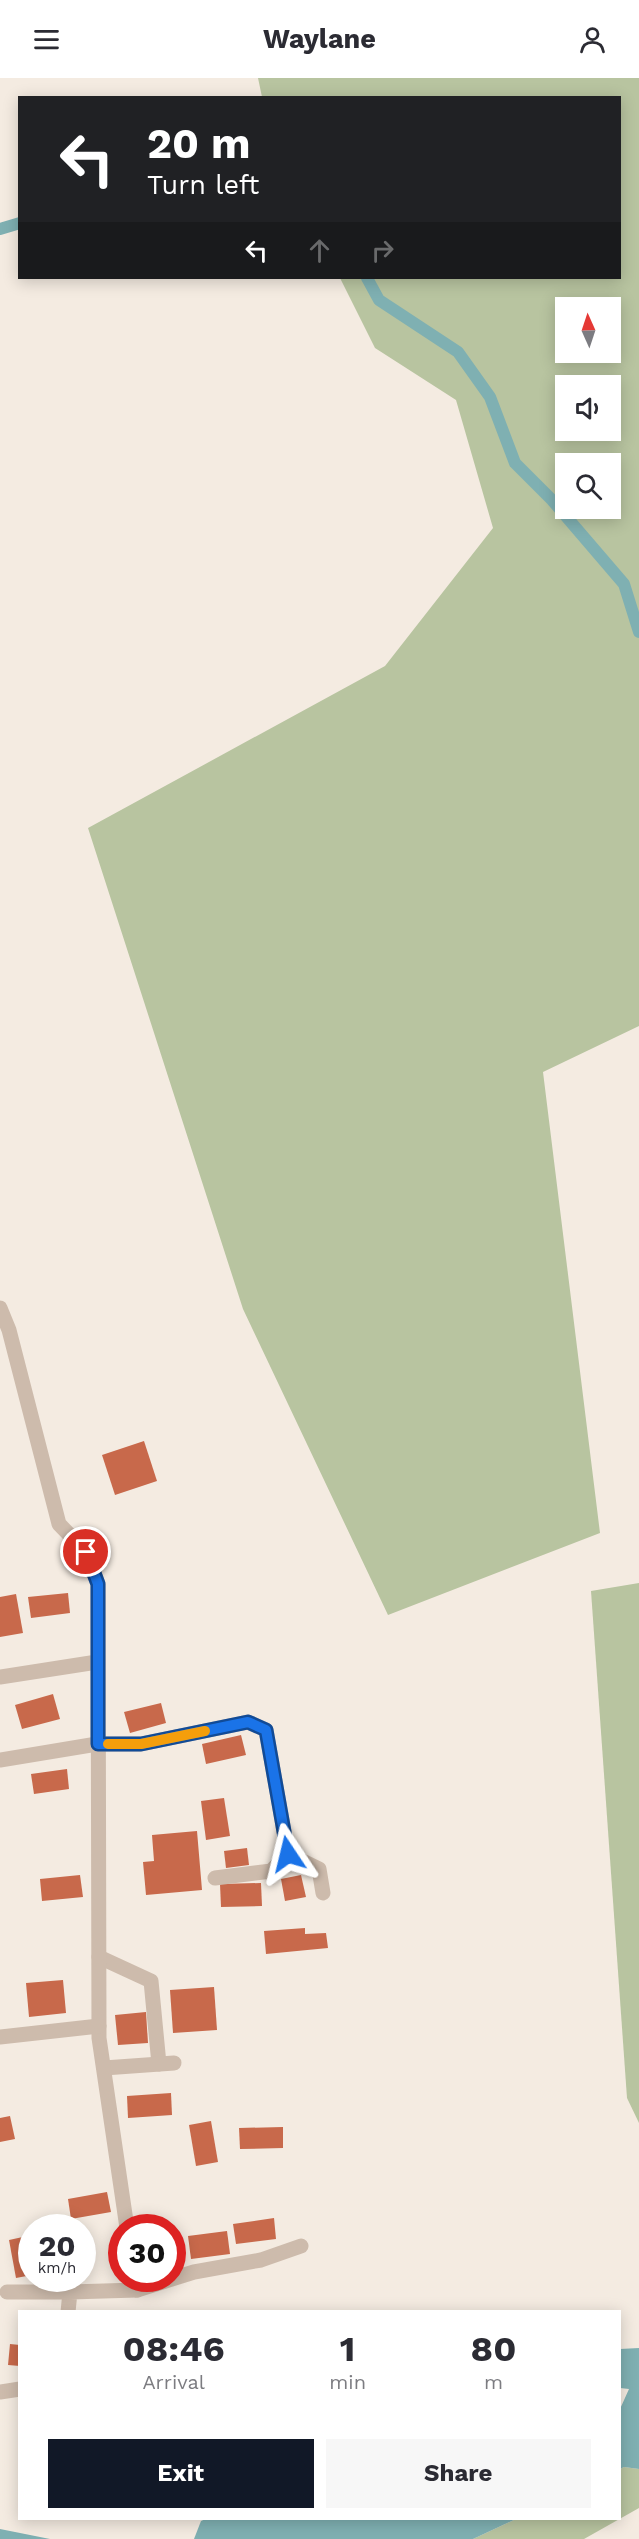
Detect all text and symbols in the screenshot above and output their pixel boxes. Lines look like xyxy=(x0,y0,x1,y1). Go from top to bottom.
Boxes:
icon: menu xyxy=(30,23,63,56)
text: Waylane xyxy=(263,23,376,55)
icon: person xyxy=(576,23,609,56)
text: 20 m xyxy=(147,119,251,168)
icon: left xyxy=(48,120,126,198)
text: Turn left xyxy=(147,169,259,201)
icon: left xyxy=(240,234,273,267)
icon: ahead xyxy=(303,234,336,267)
icon: right xyxy=(366,234,399,267)
north arrow xyxy=(555,297,621,363)
map controls xyxy=(555,297,621,519)
button: sound xyxy=(555,375,621,441)
button: search xyxy=(555,453,621,519)
pin xyxy=(60,1526,111,1577)
icon: arrive xyxy=(69,1535,102,1568)
position arrow xyxy=(256,1822,320,1886)
speed limit sign: 30 xyxy=(108,2214,186,2292)
text: 20 xyxy=(38,2228,76,2263)
text: km/h xyxy=(38,2259,76,2277)
text: 08:46 xyxy=(123,2328,225,2370)
text: 1 xyxy=(340,2328,355,2370)
text: 80 xyxy=(471,2328,516,2370)
text: Arrival xyxy=(142,2370,205,2394)
text: min xyxy=(329,2370,366,2394)
text: m xyxy=(484,2370,503,2394)
button: Exit xyxy=(48,2439,314,2508)
button: Share xyxy=(326,2439,591,2508)

